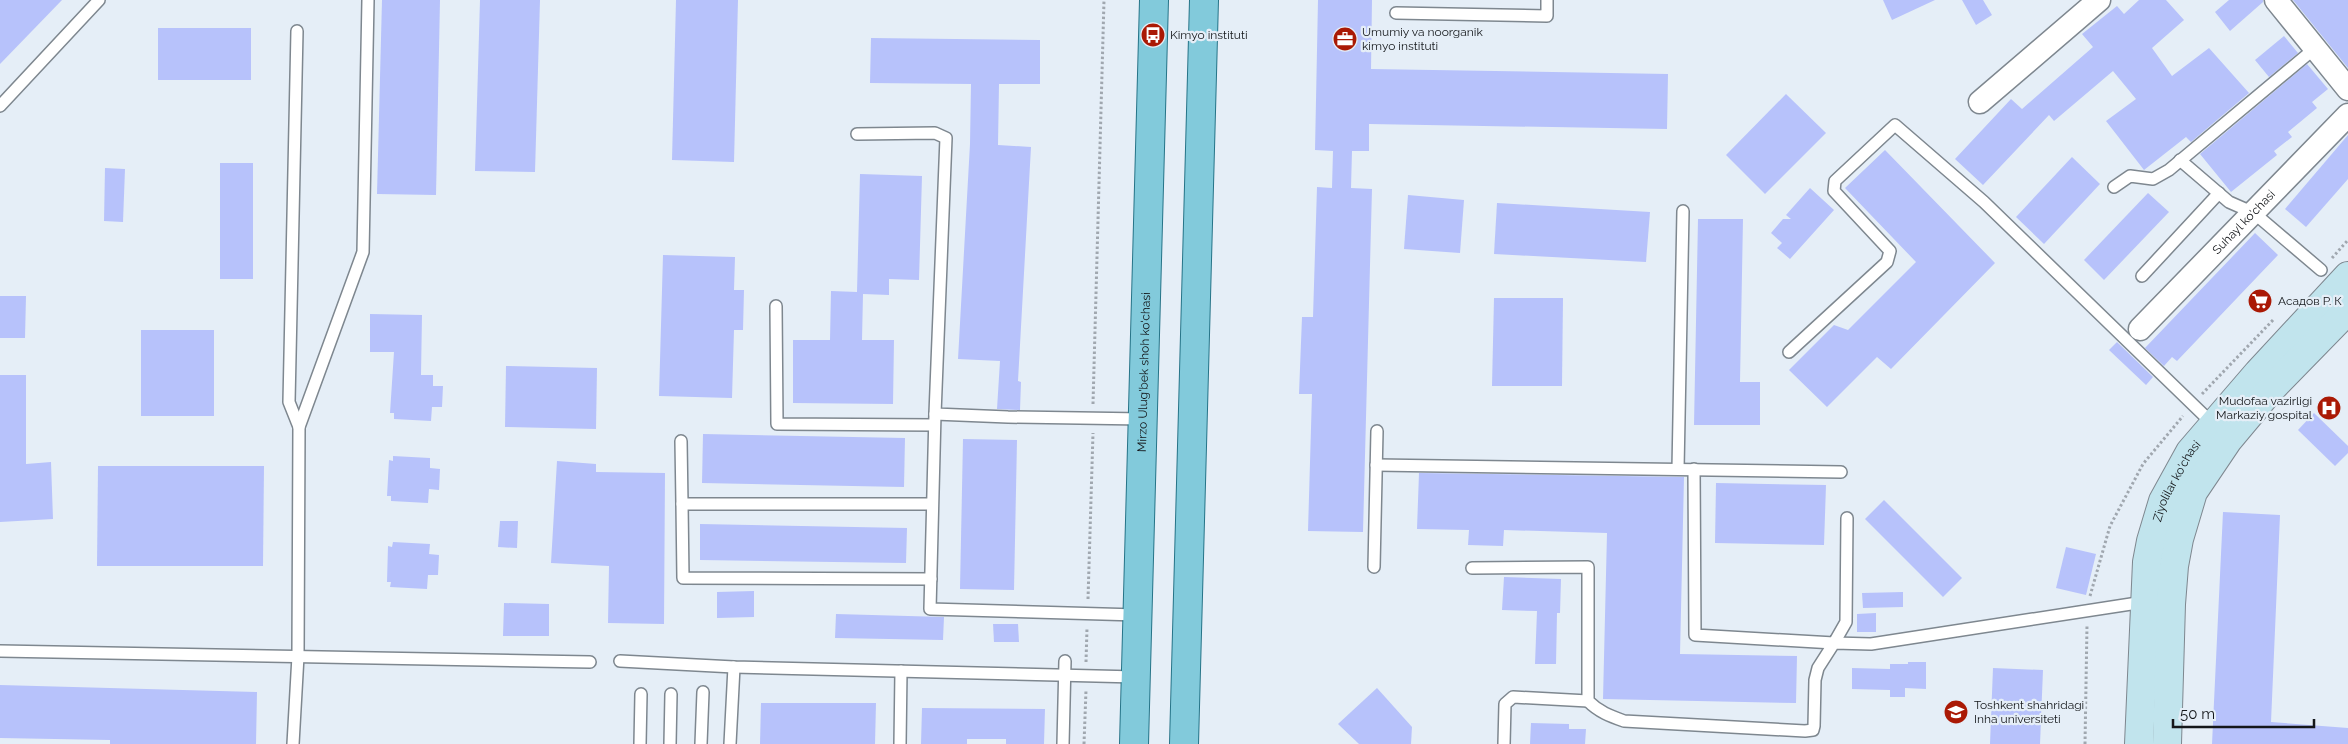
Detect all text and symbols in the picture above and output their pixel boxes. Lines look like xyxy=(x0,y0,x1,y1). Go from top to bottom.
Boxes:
bus stop icon: Kimyo instituti xyxy=(1140,22,1166,48)
place label: Umumiy va noorganik kimyo instituti xyxy=(1362,25,1483,53)
office icon: Umumiy va noorganik kimyo instituti xyxy=(1332,26,1358,52)
place label: Kimyo instituti xyxy=(1170,28,1248,42)
street label: Suhayl ko'chasi xyxy=(2210,187,2278,257)
supermarket icon: Асадов Р. К xyxy=(2247,288,2273,314)
street label: Mirzo Ulug'bek shoh ko'chasi xyxy=(1135,292,1153,452)
place label: Асадов Р. К xyxy=(2278,294,2342,308)
place label: Mudofaa vazirligi Markaziy gospital xyxy=(2216,394,2313,422)
hospital icon: Mudofaa vazirligi Markaziy gospital xyxy=(2316,395,2342,421)
street label: Ziyolilar ko'chasi xyxy=(2150,438,2204,523)
scale bar xyxy=(2173,696,2314,728)
place label: Toshkent shahridagi Inha universiteti xyxy=(1974,698,2084,726)
school or university icon: Toshkent shahridagi Inha universiteti xyxy=(1943,699,1969,725)
text: 50 m xyxy=(2180,705,2215,723)

